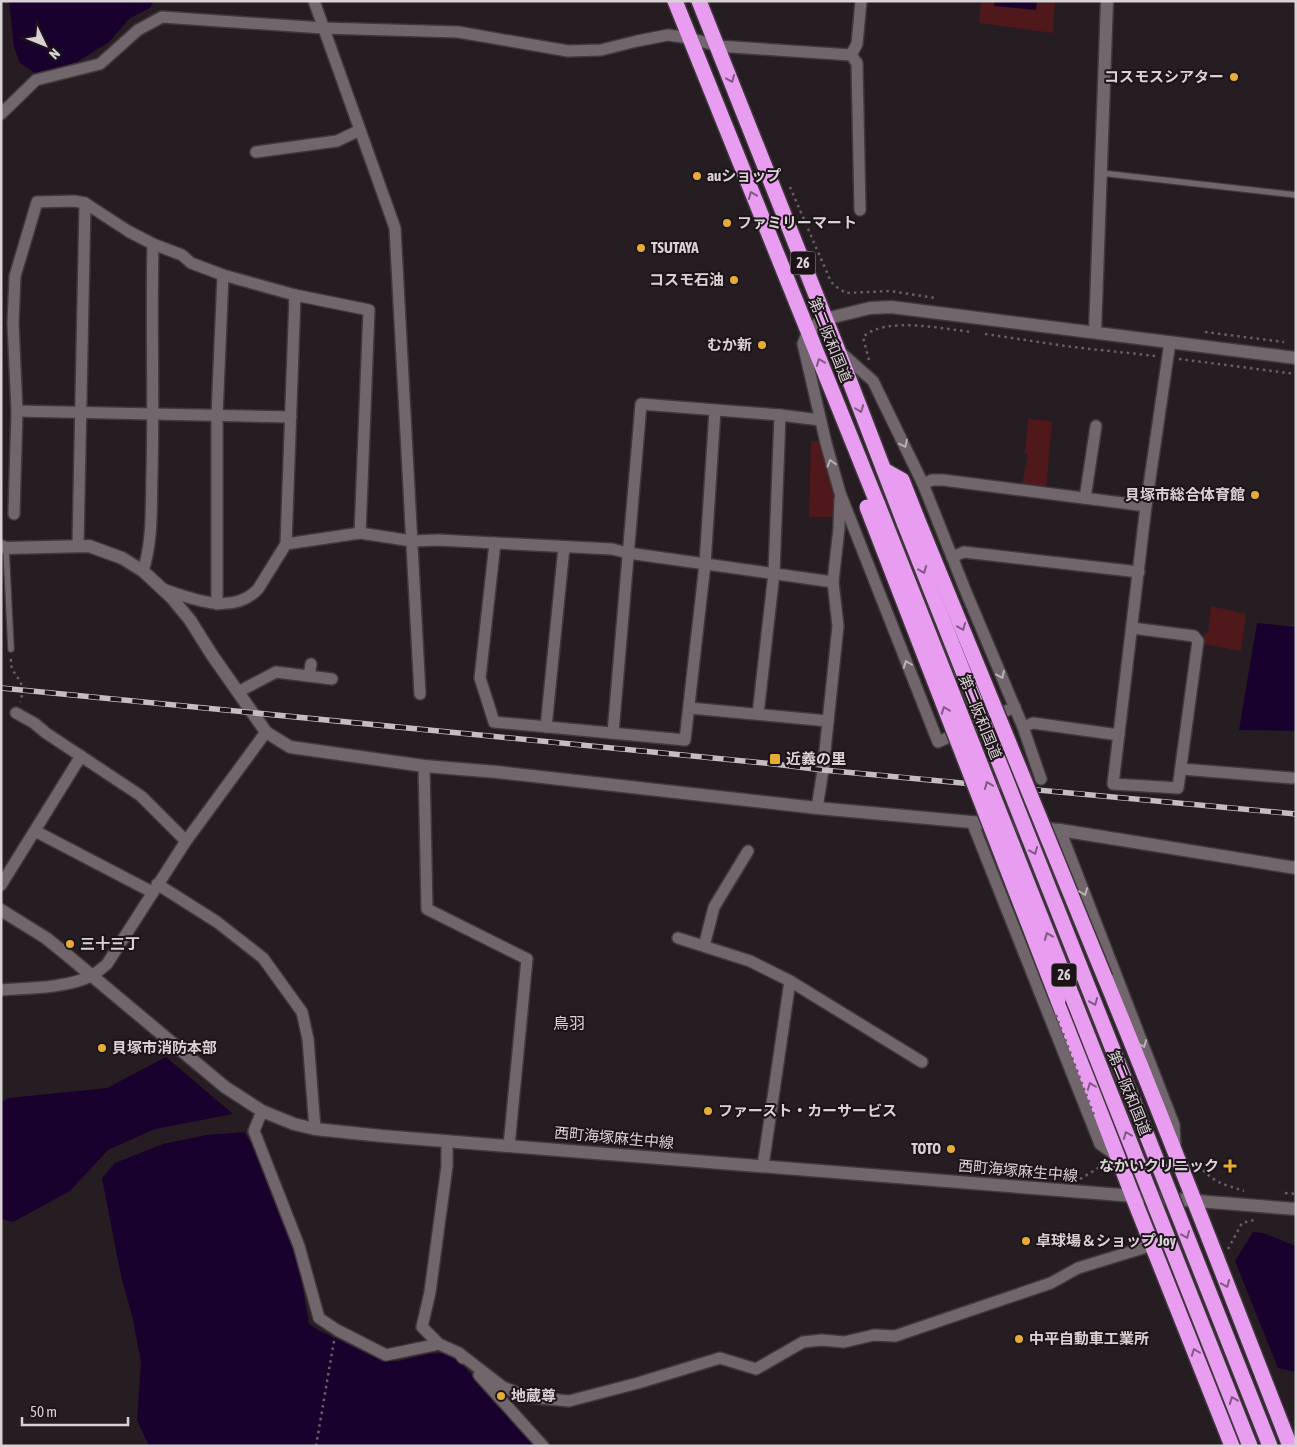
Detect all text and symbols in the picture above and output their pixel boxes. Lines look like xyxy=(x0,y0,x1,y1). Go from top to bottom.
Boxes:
north arrow xyxy=(20,20,70,70)
text: N xyxy=(46,45,63,62)
place label: コスモスシアター xyxy=(1104,68,1224,85)
marker: コスモスシアター xyxy=(1228,71,1240,83)
one-way arrow xyxy=(724,74,735,83)
place label: auショップ xyxy=(707,167,781,184)
marker: auショップ xyxy=(691,170,703,182)
one-way arrow xyxy=(748,192,758,200)
place label: ファミリーマート xyxy=(737,214,857,231)
marker: ファミリーマート xyxy=(721,217,733,229)
place label: TSUTAYA xyxy=(651,239,699,256)
marker: TSUTAYA xyxy=(635,242,647,254)
road number: 26 xyxy=(790,252,816,274)
place label: コスモ石油 xyxy=(649,271,724,288)
marker: コスモ石油 xyxy=(728,274,740,286)
street label: 第二阪和国道 xyxy=(806,295,855,385)
place label: むか新 xyxy=(707,336,752,353)
marker: むか新 xyxy=(756,339,768,351)
one-way arrow xyxy=(816,358,827,367)
one-way arrow xyxy=(854,404,865,413)
one-way arrow xyxy=(898,439,908,448)
one-way arrow xyxy=(827,460,837,468)
place label: 貝塚市総合体育館 xyxy=(1125,486,1245,503)
marker: 貝塚市総合体育館 xyxy=(1249,489,1261,501)
one-way arrow xyxy=(917,565,927,574)
one-way arrow xyxy=(956,623,966,631)
one-way arrow xyxy=(903,660,914,669)
one-way arrow xyxy=(995,670,1005,679)
street label: 第二阪和国道 xyxy=(956,672,1005,762)
one-way arrow xyxy=(941,706,951,715)
place label: 近義の里 xyxy=(786,750,846,767)
marker: 近義の里 xyxy=(768,752,782,766)
one-way arrow xyxy=(984,781,994,789)
one-way arrow xyxy=(1028,846,1038,855)
one-way arrow xyxy=(1078,887,1088,896)
one-way arrow xyxy=(1044,932,1054,940)
place label: 三十三丁 xyxy=(80,935,140,952)
marker: 三十三丁 xyxy=(64,938,76,950)
road number: 26 xyxy=(1052,964,1076,986)
one-way arrow xyxy=(1088,997,1098,1006)
district label: 鳥羽 xyxy=(553,1014,585,1032)
place label: 貝塚市消防本部 xyxy=(112,1039,217,1056)
one-way arrow xyxy=(1137,1039,1147,1048)
marker: 貝塚市消防本部 xyxy=(96,1042,108,1054)
street label: 第二阪和国道 xyxy=(1105,1048,1154,1138)
one-way arrow xyxy=(1087,1082,1097,1091)
place label: ファースト・カーサービス xyxy=(718,1102,897,1119)
marker: ファースト・カーサービス xyxy=(702,1105,714,1117)
street label: 西町海塚麻生中線 xyxy=(554,1124,675,1151)
one-way arrow xyxy=(1123,1132,1133,1140)
place label: TOTO xyxy=(911,1140,941,1157)
marker: TOTO xyxy=(945,1143,957,1155)
street label: 西町海塚麻生中線 xyxy=(958,1157,1079,1184)
place label: なかいクリニック xyxy=(1099,1157,1219,1174)
marker: なかいクリニック xyxy=(1223,1159,1237,1173)
one-way arrow xyxy=(1180,1230,1190,1238)
place label: 卓球場＆ショップ Joy xyxy=(1036,1232,1177,1249)
marker: 卓球場＆ショップ Joy xyxy=(1020,1235,1032,1247)
one-way arrow xyxy=(1220,1279,1230,1287)
place label: 中平自動車工業所 xyxy=(1029,1330,1149,1347)
marker: 中平自動車工業所 xyxy=(1013,1333,1025,1345)
one-way arrow xyxy=(1190,1348,1200,1356)
place label: 地蔵尊 xyxy=(511,1387,556,1404)
marker: 地蔵尊 xyxy=(495,1390,507,1402)
scale bar xyxy=(22,1394,129,1426)
one-way arrow xyxy=(1228,1397,1238,1405)
text: 50 m xyxy=(30,1403,57,1420)

